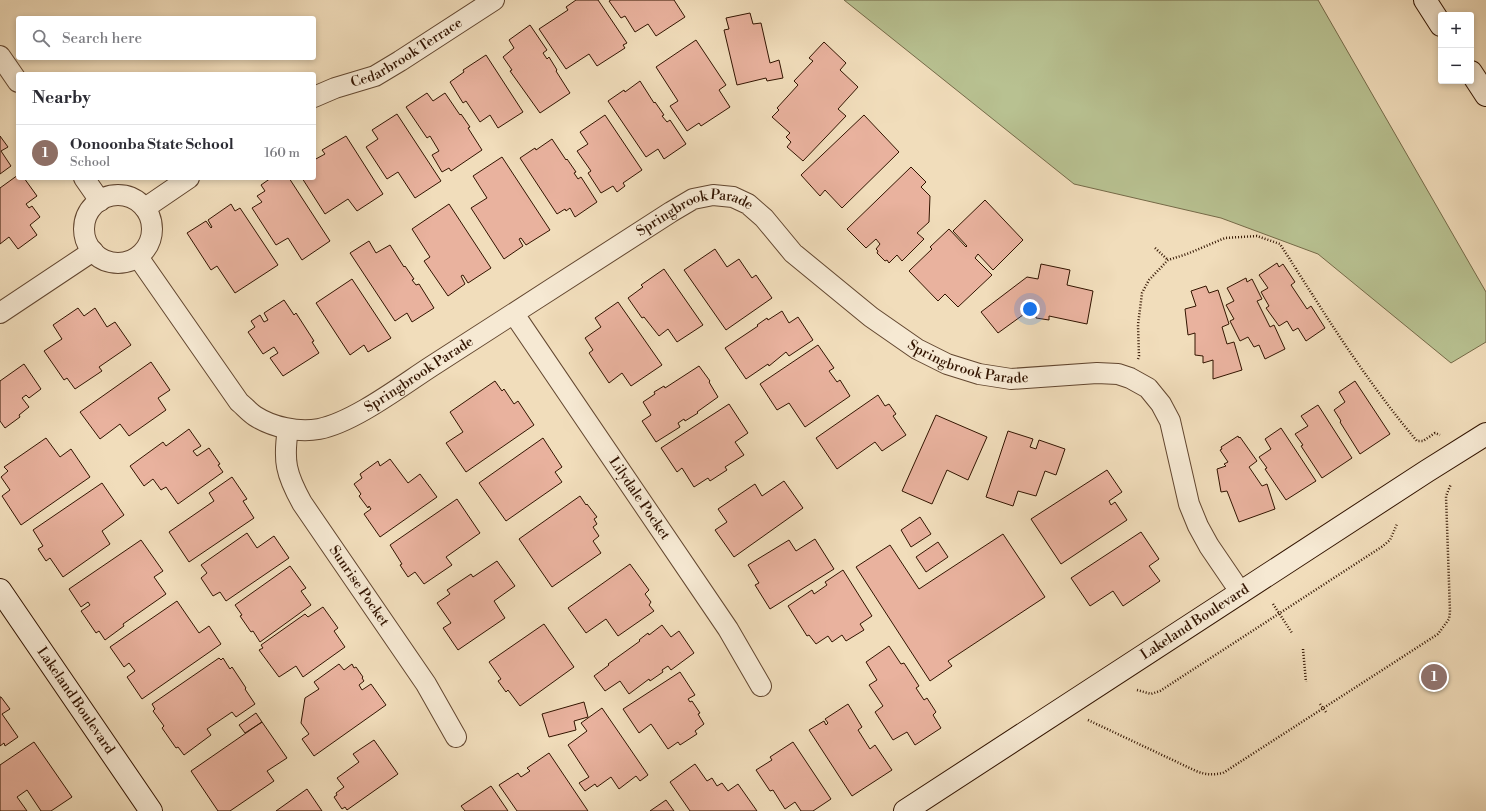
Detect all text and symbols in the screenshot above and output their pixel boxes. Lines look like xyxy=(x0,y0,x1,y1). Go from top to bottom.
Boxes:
map controls xyxy=(1438,12,1474,84)
button: + xyxy=(1438,12,1474,48)
street label: Cedarbrook Terrace xyxy=(348,14,466,92)
search box xyxy=(16,16,316,60)
icon: search xyxy=(30,27,52,49)
text: Search here xyxy=(62,29,142,48)
button: − xyxy=(1438,48,1474,84)
text: Nearby xyxy=(32,87,91,109)
text: Oonoonba State School xyxy=(70,135,234,154)
text: 1 xyxy=(42,145,48,161)
text: 160 m xyxy=(264,145,300,161)
text: School xyxy=(70,154,110,170)
street label: Springbrook Parade xyxy=(633,186,757,241)
your location xyxy=(1020,299,1040,319)
street label: Springbrook Parade xyxy=(361,333,477,417)
street label: Springbrook Parade xyxy=(904,336,1029,388)
street label: Lilydale Pocket xyxy=(605,453,674,544)
street label: Sunrise Pocket xyxy=(325,542,393,630)
street label: Lakeland Boulevard xyxy=(1137,580,1253,664)
street label: Lakeland Boulevard xyxy=(33,644,119,758)
pin: 1 xyxy=(1421,662,1447,692)

